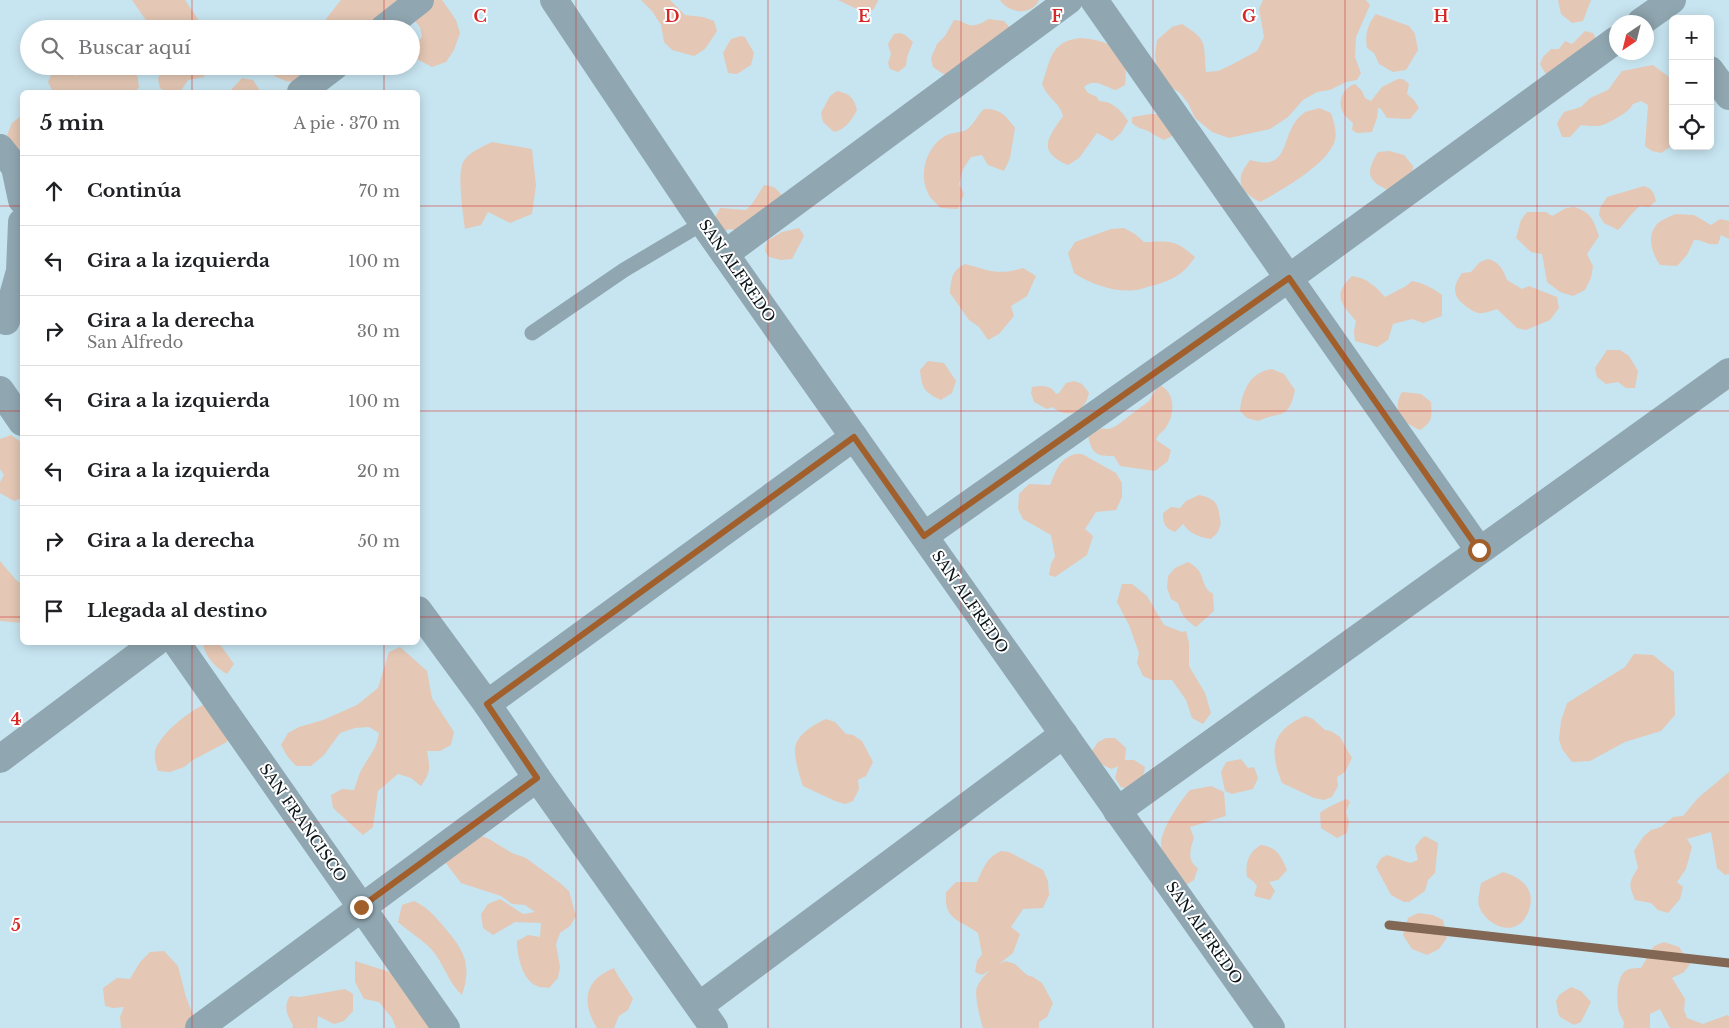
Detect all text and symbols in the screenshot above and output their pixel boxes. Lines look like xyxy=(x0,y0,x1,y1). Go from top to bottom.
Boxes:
text: C xyxy=(473,6,487,26)
text: D xyxy=(665,6,679,26)
text: E xyxy=(858,6,870,26)
text: F xyxy=(1051,6,1063,26)
text: G xyxy=(1242,6,1256,26)
text: H xyxy=(1433,6,1449,26)
north arrow xyxy=(1609,15,1654,60)
map controls xyxy=(1669,15,1714,150)
button: + xyxy=(1669,15,1714,60)
search box xyxy=(20,20,420,75)
icon: search xyxy=(38,34,66,62)
text: Buscar aquí xyxy=(78,36,191,59)
button: − xyxy=(1669,60,1714,105)
button: locate xyxy=(1669,105,1714,150)
text: 5 min xyxy=(40,110,104,136)
text: A pie · 370 m xyxy=(293,113,400,133)
icon: ahead xyxy=(40,177,68,205)
text: Continúa xyxy=(87,179,181,202)
text: 70 m xyxy=(359,181,400,201)
street label: SAN ALFREDO xyxy=(695,216,780,326)
icon: left xyxy=(40,247,68,275)
text: Gira a la izquierda xyxy=(87,249,270,272)
text: 100 m xyxy=(348,251,400,271)
text: Gira a la derecha xyxy=(87,309,255,332)
icon: right xyxy=(40,317,68,345)
text: 30 m xyxy=(357,321,400,341)
text: San Alfredo xyxy=(87,332,183,352)
icon: left xyxy=(40,387,68,415)
text: Gira a la izquierda xyxy=(87,389,270,412)
text: 100 m xyxy=(348,391,400,411)
icon: left xyxy=(40,457,68,485)
text: Gira a la izquierda xyxy=(87,459,270,482)
text: 20 m xyxy=(357,461,400,481)
icon: right xyxy=(40,527,68,555)
text: Gira a la derecha xyxy=(87,529,255,552)
text: 50 m xyxy=(358,531,400,551)
route start xyxy=(1468,539,1491,562)
street label: SAN ALFREDO xyxy=(928,547,1013,657)
icon: arrive xyxy=(40,597,68,625)
text: Llegada al destino xyxy=(87,599,267,622)
text: 4 xyxy=(11,709,21,729)
street label: SAN FRANCISCO xyxy=(256,760,351,885)
street label: SAN ALFREDO xyxy=(1162,878,1247,988)
route end xyxy=(350,896,373,919)
text: 5 xyxy=(11,915,21,935)

